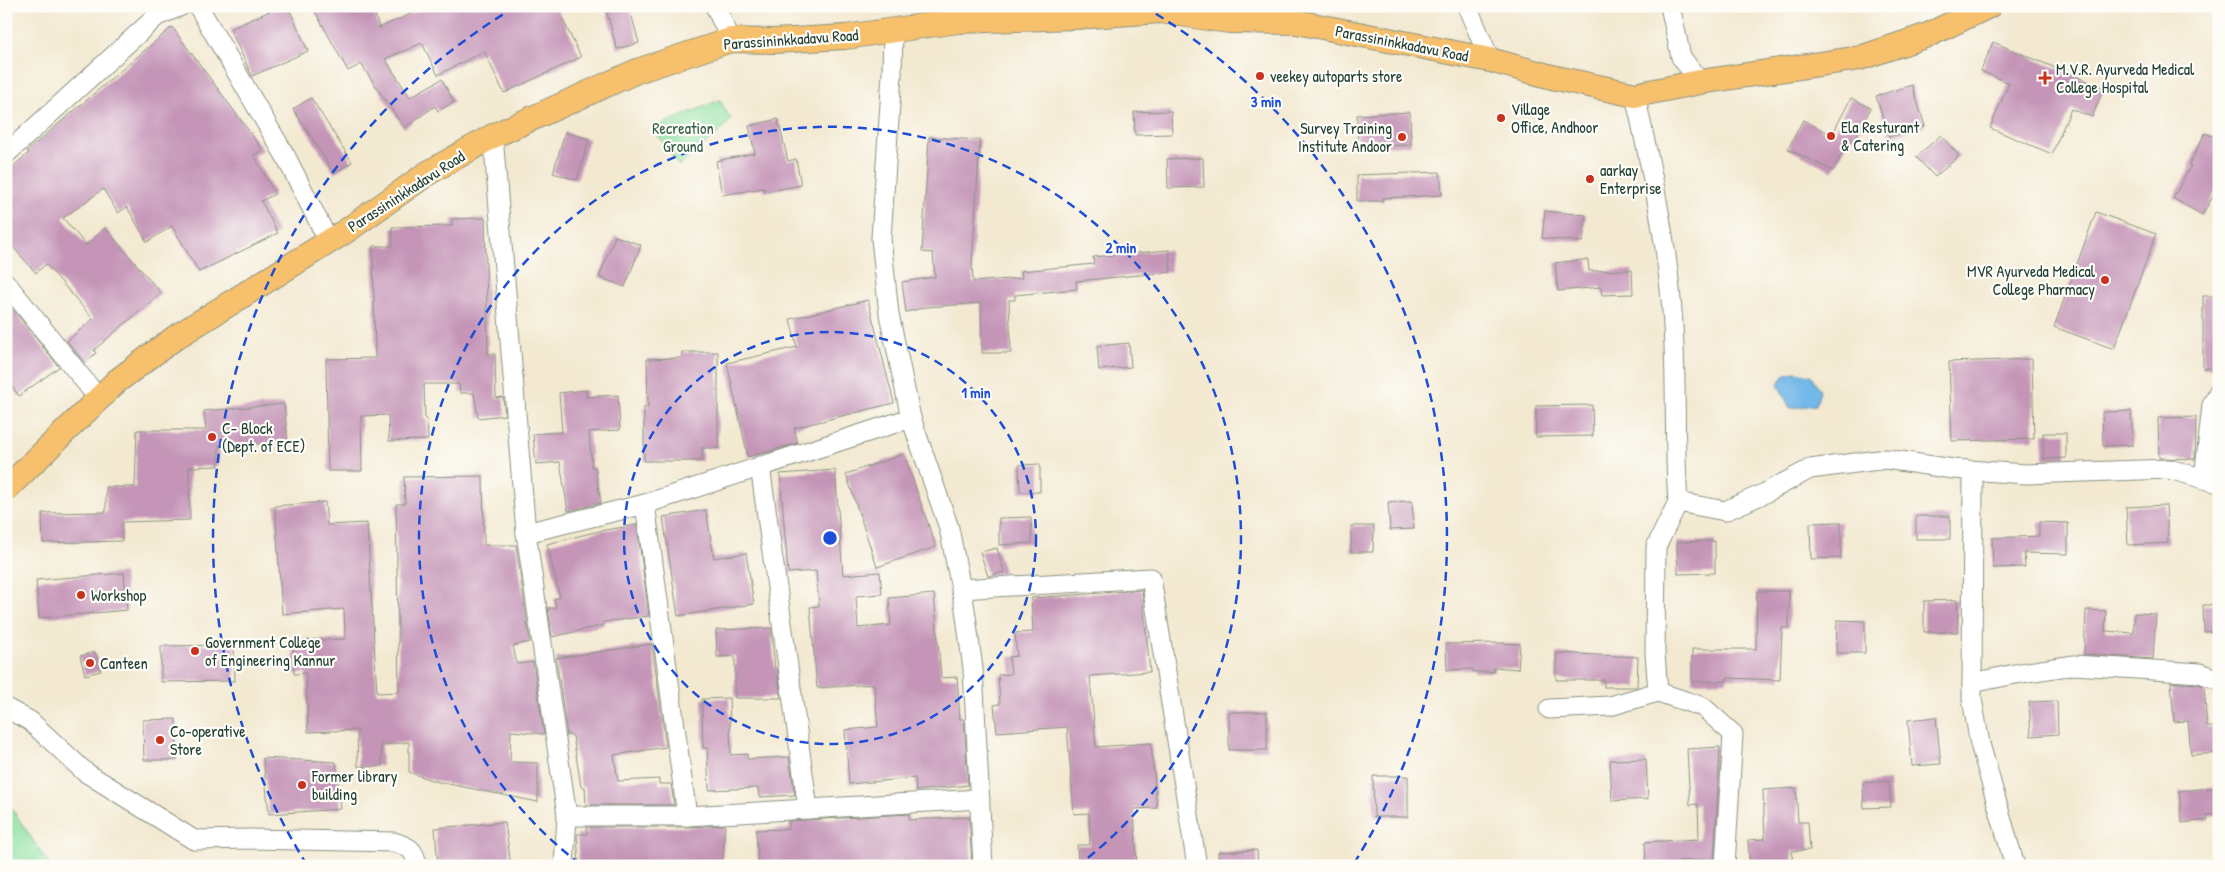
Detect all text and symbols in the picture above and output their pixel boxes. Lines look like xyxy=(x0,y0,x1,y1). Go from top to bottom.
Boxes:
street label: Parassininkkadavu Road xyxy=(1334,19,1470,67)
street label: Parassininkkadavu Road xyxy=(723,23,859,55)
place label: M.V.R. Ayurveda Medical College Hospital xyxy=(2056,58,2195,98)
place label: veekey autoparts store xyxy=(1270,65,1403,87)
marker: veekey autoparts store xyxy=(1254,70,1266,82)
marker: M.V.R. Ayurveda Medical College Hospital xyxy=(2038,71,2052,85)
text: 3 min xyxy=(1251,91,1281,112)
place label: Village Office, Andhoor xyxy=(1511,98,1598,138)
marker: Village Office, Andhoor xyxy=(1495,112,1507,124)
place label: Ela Resturant & Catering xyxy=(1841,116,1920,156)
park label: Recreation Ground xyxy=(652,117,714,157)
place label: Survey Training Institute Andoor xyxy=(1298,117,1392,157)
marker: Ela Resturant & Catering xyxy=(1825,130,1837,142)
marker: Survey Training Institute Andoor xyxy=(1396,131,1408,143)
street label: Parassininkkadavu Road xyxy=(343,145,469,237)
place label: aarkay Enterprise xyxy=(1600,159,1662,199)
marker: aarkay Enterprise xyxy=(1584,173,1596,185)
text: 2 min xyxy=(1106,237,1137,258)
place label: MVR Ayurveda Medical College Pharmacy xyxy=(1967,260,2096,300)
marker: MVR Ayurveda Medical College Pharmacy xyxy=(2099,274,2111,286)
text: 1 min xyxy=(961,382,991,403)
place label: C- Block (Dept. of ECE) xyxy=(222,417,305,457)
marker: C- Block (Dept. of ECE) xyxy=(206,431,218,443)
centre of rings xyxy=(821,529,839,547)
place label: Workshop xyxy=(91,584,146,606)
marker: Workshop xyxy=(75,589,87,601)
place label: Government College of Engineering Kannur xyxy=(205,631,335,671)
marker: Government College of Engineering Kannur xyxy=(189,645,201,657)
place label: Canteen xyxy=(100,652,148,674)
marker: Canteen xyxy=(84,657,96,669)
place label: Co-operative Store xyxy=(170,720,246,760)
marker: Co-operative Store xyxy=(154,734,166,746)
place label: Former library building xyxy=(311,765,398,805)
marker: Former library building xyxy=(296,779,308,791)

